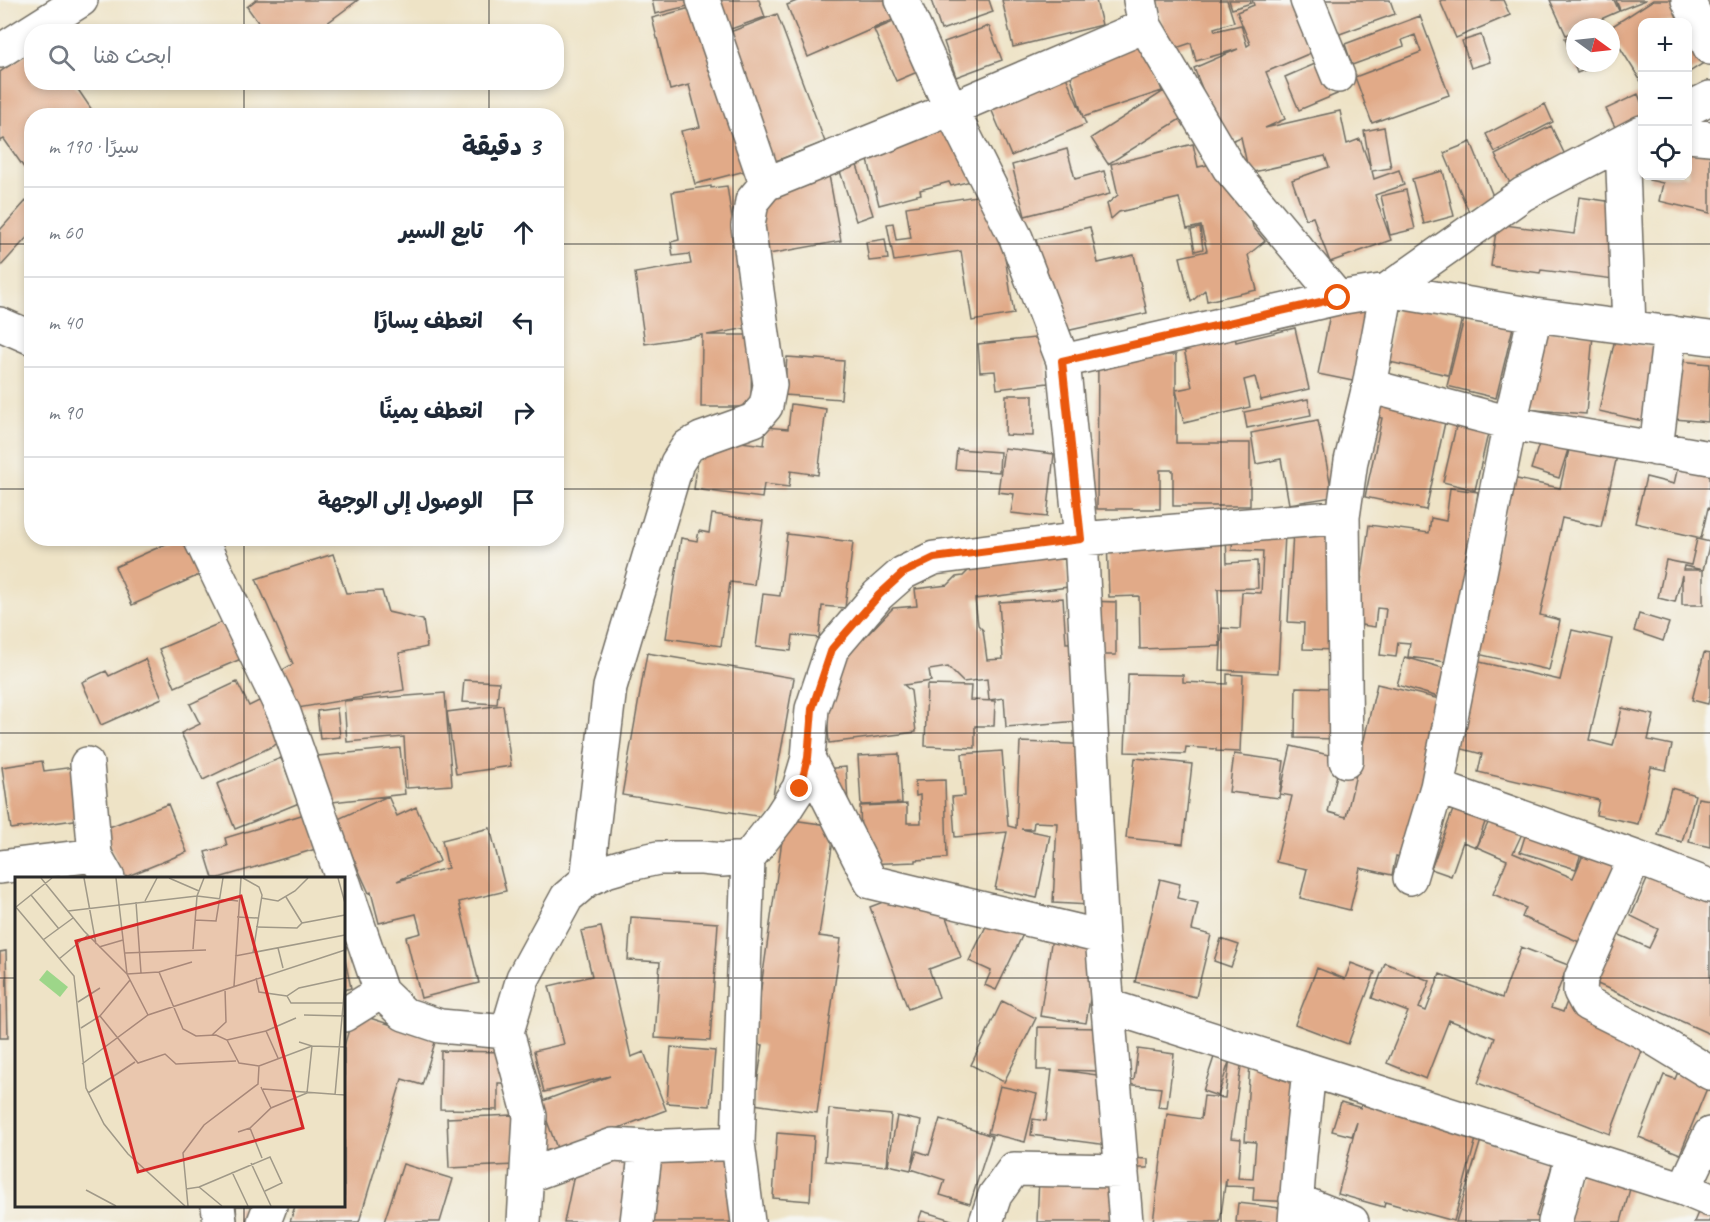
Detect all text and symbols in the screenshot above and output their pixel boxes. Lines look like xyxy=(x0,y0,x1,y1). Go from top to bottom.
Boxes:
north arrow xyxy=(1566,18,1620,72)
map controls xyxy=(1638,18,1692,180)
button: + xyxy=(1638,18,1692,72)
search box xyxy=(24,24,564,90)
icon: search xyxy=(45,41,78,74)
text: ابحث هنا xyxy=(93,42,172,70)
button: − xyxy=(1638,72,1692,126)
button: locate xyxy=(1638,126,1692,180)
text: 3 دقيقة xyxy=(462,130,540,163)
text: سيرًا · 190 m xyxy=(48,134,139,159)
icon: ahead xyxy=(507,216,540,249)
text: تابع السير xyxy=(399,217,483,245)
text: 60 m xyxy=(48,220,82,245)
route start xyxy=(1324,284,1350,310)
icon: left xyxy=(507,306,540,339)
text: انعطف يسارًا xyxy=(374,307,483,335)
text: 40 m xyxy=(48,310,82,335)
icon: right xyxy=(507,396,540,429)
text: انعطف يمينًا xyxy=(379,397,483,425)
text: 90 m xyxy=(48,400,82,425)
icon: arrive xyxy=(507,486,540,519)
text: الوصول إلى الوجهة xyxy=(318,487,483,515)
route end xyxy=(786,775,812,801)
inset map xyxy=(15,877,345,1207)

